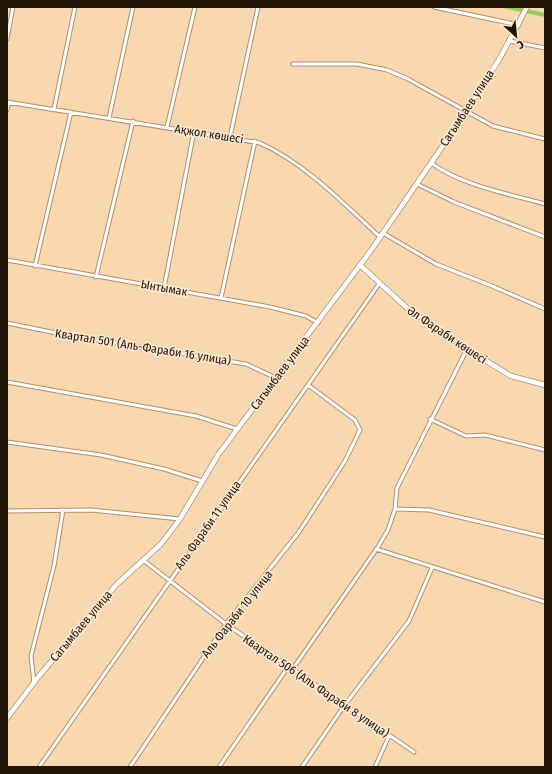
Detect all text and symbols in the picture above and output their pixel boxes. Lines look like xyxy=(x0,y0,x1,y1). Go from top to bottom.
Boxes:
north arrow xyxy=(496,16,536,56)
text: С xyxy=(515,37,526,52)
street label: Сагымбаев улица xyxy=(437,67,497,149)
street label: Ақжол көшесі xyxy=(174,122,244,146)
street label: Ынтымак xyxy=(140,277,189,299)
street label: Әл Фараби көшесі xyxy=(405,303,489,367)
street label: Квартал 501 (Аль-Фараби 16 улица) xyxy=(54,326,232,368)
street label: Сагымбаев улица xyxy=(248,333,312,413)
street label: Аль Фараби 11 улица xyxy=(172,478,244,572)
street label: Аль Фараби 10 улица xyxy=(199,567,276,660)
street label: Сагымбаев улица xyxy=(47,587,115,664)
street label: Квартал 506 (Аль Фараби 8 улица) xyxy=(240,632,392,740)

